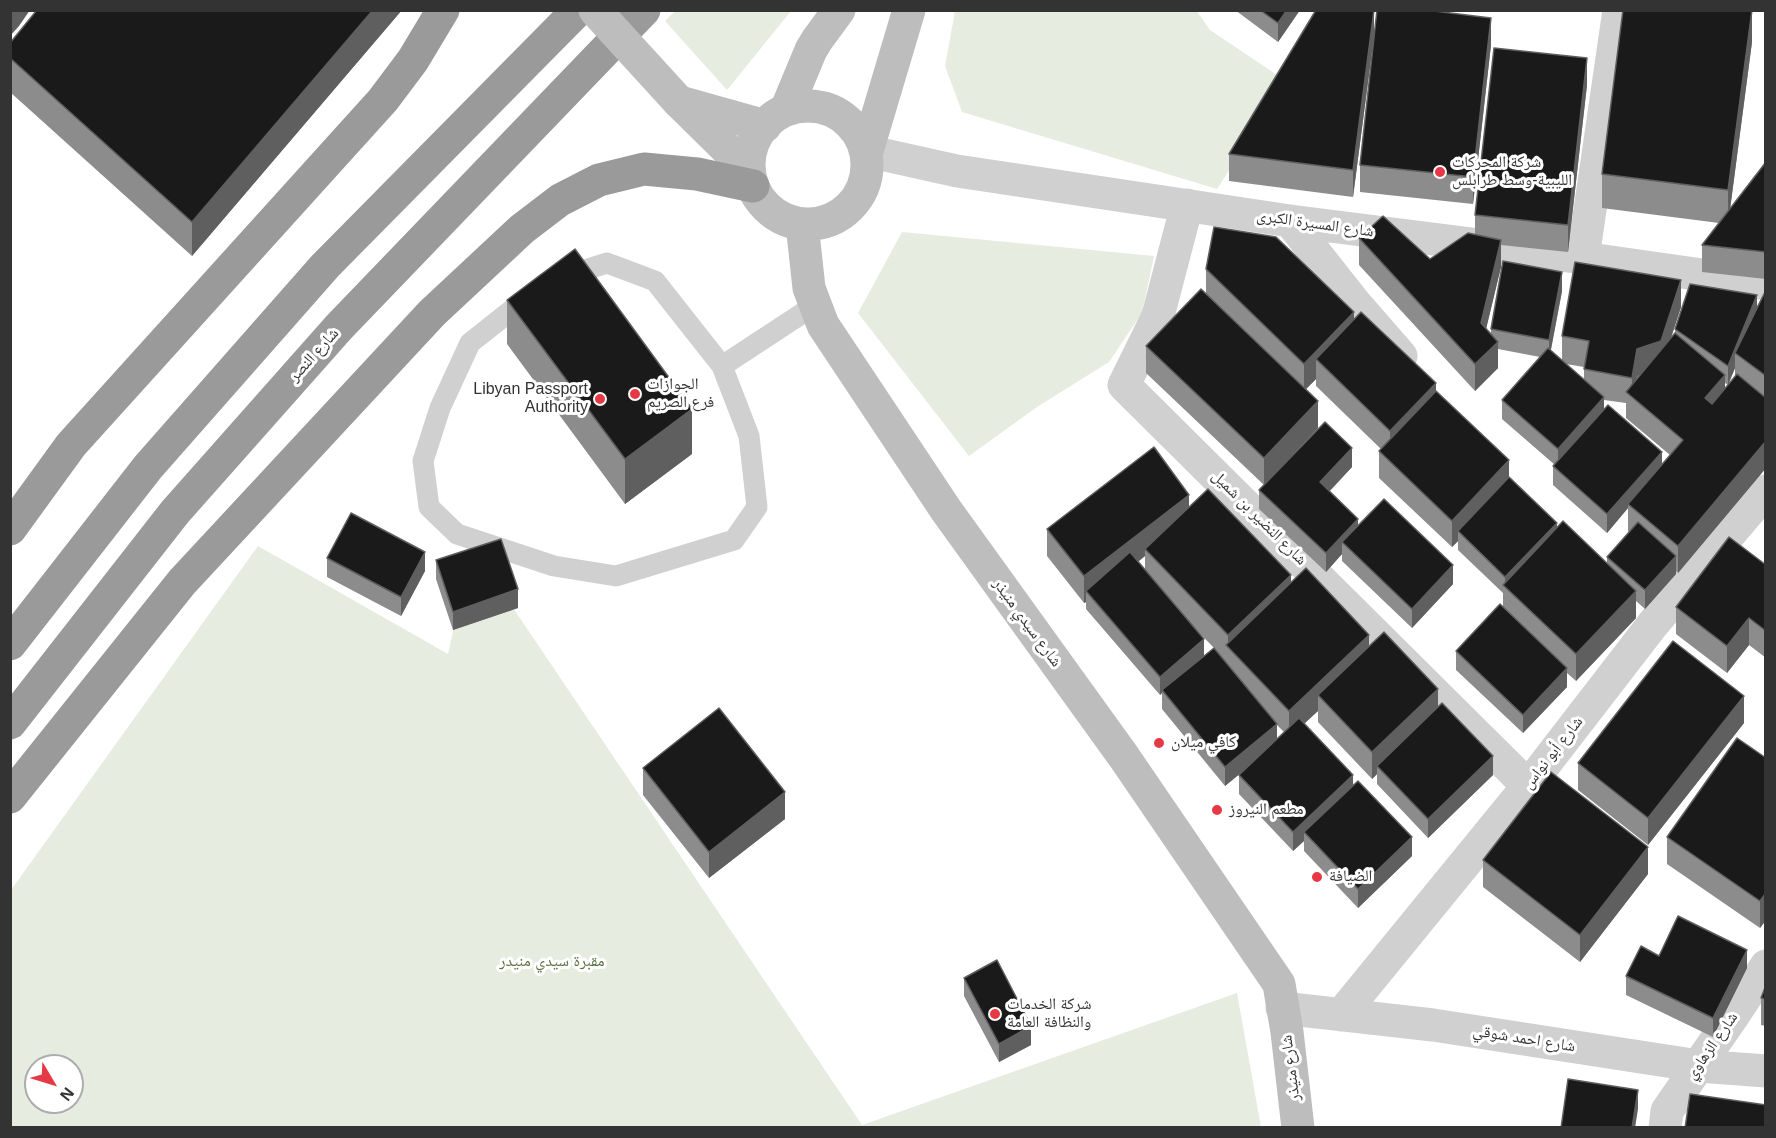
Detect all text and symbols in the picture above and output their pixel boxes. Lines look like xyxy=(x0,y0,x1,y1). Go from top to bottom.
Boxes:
place label: شركة المحركات الليبية-وسط طرابلس xyxy=(1452,153,1572,191)
marker: شركة المحركات الليبية-وسط طرابلس xyxy=(1433,165,1447,179)
street label: شارع المسيرة الكبرى xyxy=(1255,206,1375,242)
street label: شارع النصر xyxy=(285,324,343,386)
place label: الجوازات فرع الصريم xyxy=(647,375,714,413)
place label: Libyan Passport Authority xyxy=(473,380,588,418)
marker: الجوازات فرع الصريم xyxy=(628,387,642,401)
marker: Libyan Passport Authority xyxy=(593,392,607,406)
street label: شارع النضير بن شميل xyxy=(1208,467,1310,569)
street label: شارع سيدي منيذر xyxy=(989,575,1065,671)
street label: شارع أبو نواس xyxy=(1519,713,1587,793)
place label: كافي ميلان xyxy=(1171,733,1236,753)
marker: كافي ميلان xyxy=(1152,736,1166,750)
place label: مطعم النيروز xyxy=(1229,800,1304,820)
marker: مطعم النيروز xyxy=(1210,803,1224,817)
place label: الضيافة xyxy=(1329,867,1372,887)
marker: الضيافة xyxy=(1310,870,1324,884)
park label: مقبرة سيدي منيدر xyxy=(499,952,605,972)
place label: شركة الخدمات والنظافة العامة xyxy=(1007,995,1091,1033)
marker: شركة الخدمات والنظافة العامة xyxy=(988,1007,1002,1021)
street label: شارع الزهاوي xyxy=(1682,1009,1742,1083)
street label: شارع احمد شوقي xyxy=(1472,1021,1576,1057)
street label: شارع منيذر xyxy=(1277,1034,1305,1102)
north arrow xyxy=(24,1054,84,1114)
text: N xyxy=(57,1084,77,1104)

